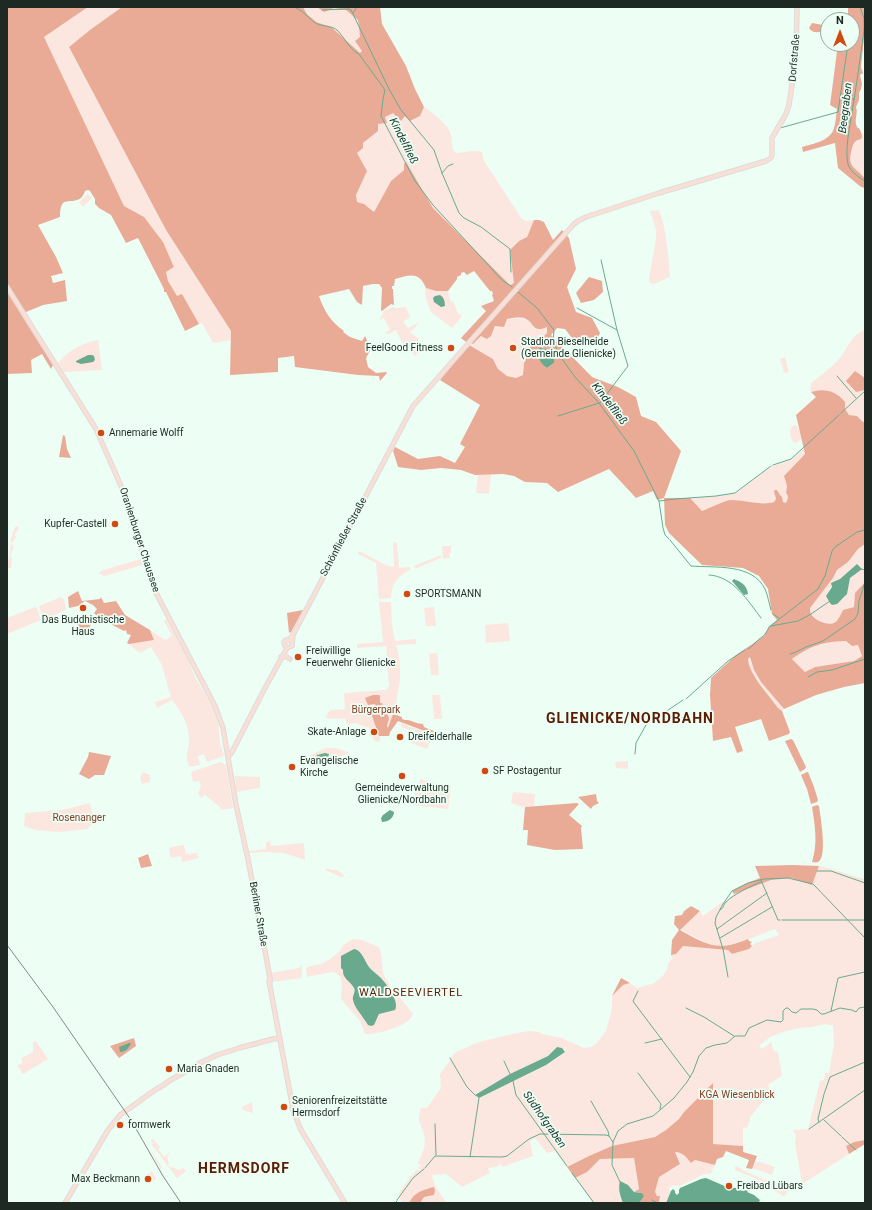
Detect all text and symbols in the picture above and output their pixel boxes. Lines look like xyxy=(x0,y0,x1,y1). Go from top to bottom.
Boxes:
north arrow xyxy=(820,12,860,52)
text: N xyxy=(836,14,844,27)
street label: Dorfstraße xyxy=(787,34,803,82)
water label: Beegraben xyxy=(836,82,856,134)
water label: Kindelfließ xyxy=(386,116,420,166)
place label: Stadion Bieselheide (Gemeinde Glienicke) xyxy=(521,336,616,360)
place label: FeelGood Fitness xyxy=(366,342,443,354)
marker: FeelGood Fitness xyxy=(446,343,456,353)
marker: Stadion Bieselheide (Gemeinde Glienicke) xyxy=(508,343,518,353)
water label: Kindelfließ xyxy=(588,380,630,428)
place label: Annemarie Wolff xyxy=(109,427,183,439)
marker: Annemarie Wolff xyxy=(96,428,106,438)
street label: Oranienburger Chaussee xyxy=(116,486,162,594)
street label: Schönfließer Straße xyxy=(318,496,370,578)
place label: Kupfer-Castell xyxy=(44,518,107,530)
marker: Kupfer-Castell xyxy=(110,519,120,529)
place label: SPORTSMANN xyxy=(415,588,481,600)
marker: SPORTSMANN xyxy=(402,589,412,599)
marker: Das Buddhistische Haus xyxy=(78,603,88,613)
place label: Das Buddhistische Haus xyxy=(42,614,124,638)
place label: Freiwillige Feuerwehr Glienicke xyxy=(306,645,396,668)
marker: Freiwillige Feuerwehr Glienicke xyxy=(293,652,303,662)
park label: Bürgerpark xyxy=(352,704,400,716)
district label: GLIENICKE/NORDBAHN xyxy=(546,711,714,727)
place label: Skate-Anlage xyxy=(307,726,366,738)
marker: Skate-Anlage xyxy=(369,727,379,737)
place label: Dreifelderhalle xyxy=(408,731,472,743)
marker: Dreifelderhalle xyxy=(395,732,405,742)
place label: Evangelische Kirche xyxy=(300,755,358,778)
marker: Evangelische Kirche xyxy=(287,762,297,772)
place label: SF Postagentur xyxy=(493,765,561,777)
marker: SF Postagentur xyxy=(480,766,490,776)
marker: Gemeindeverwaltung Glienicke/Nordbahn xyxy=(397,771,407,781)
place label: Gemeindeverwaltung Glienicke/Nordbahn xyxy=(355,782,449,806)
park label: Rosenanger xyxy=(52,812,106,824)
street label: Berliner Straße xyxy=(246,881,270,947)
district label: WALDSEEVIERTEL xyxy=(359,986,463,1000)
place label: Maria Gnaden xyxy=(177,1063,239,1075)
marker: Maria Gnaden xyxy=(164,1064,174,1074)
water label: Südhofgraben xyxy=(520,1089,568,1151)
park label: KGA Wiesenblick xyxy=(699,1089,775,1101)
place label: Seniorenfreizeitstätte Hermsdorf xyxy=(292,1095,387,1118)
marker: Seniorenfreizeitstätte Hermsdorf xyxy=(279,1102,289,1112)
place label: formwerk xyxy=(128,1119,171,1131)
marker: formwerk xyxy=(115,1120,125,1130)
district label: HERMSDORF xyxy=(198,1161,290,1177)
place label: Max Beckmann xyxy=(71,1173,140,1185)
marker: Max Beckmann xyxy=(143,1174,153,1184)
place label: Freibad Lübars xyxy=(737,1180,803,1192)
marker: Freibad Lübars xyxy=(724,1181,734,1191)

